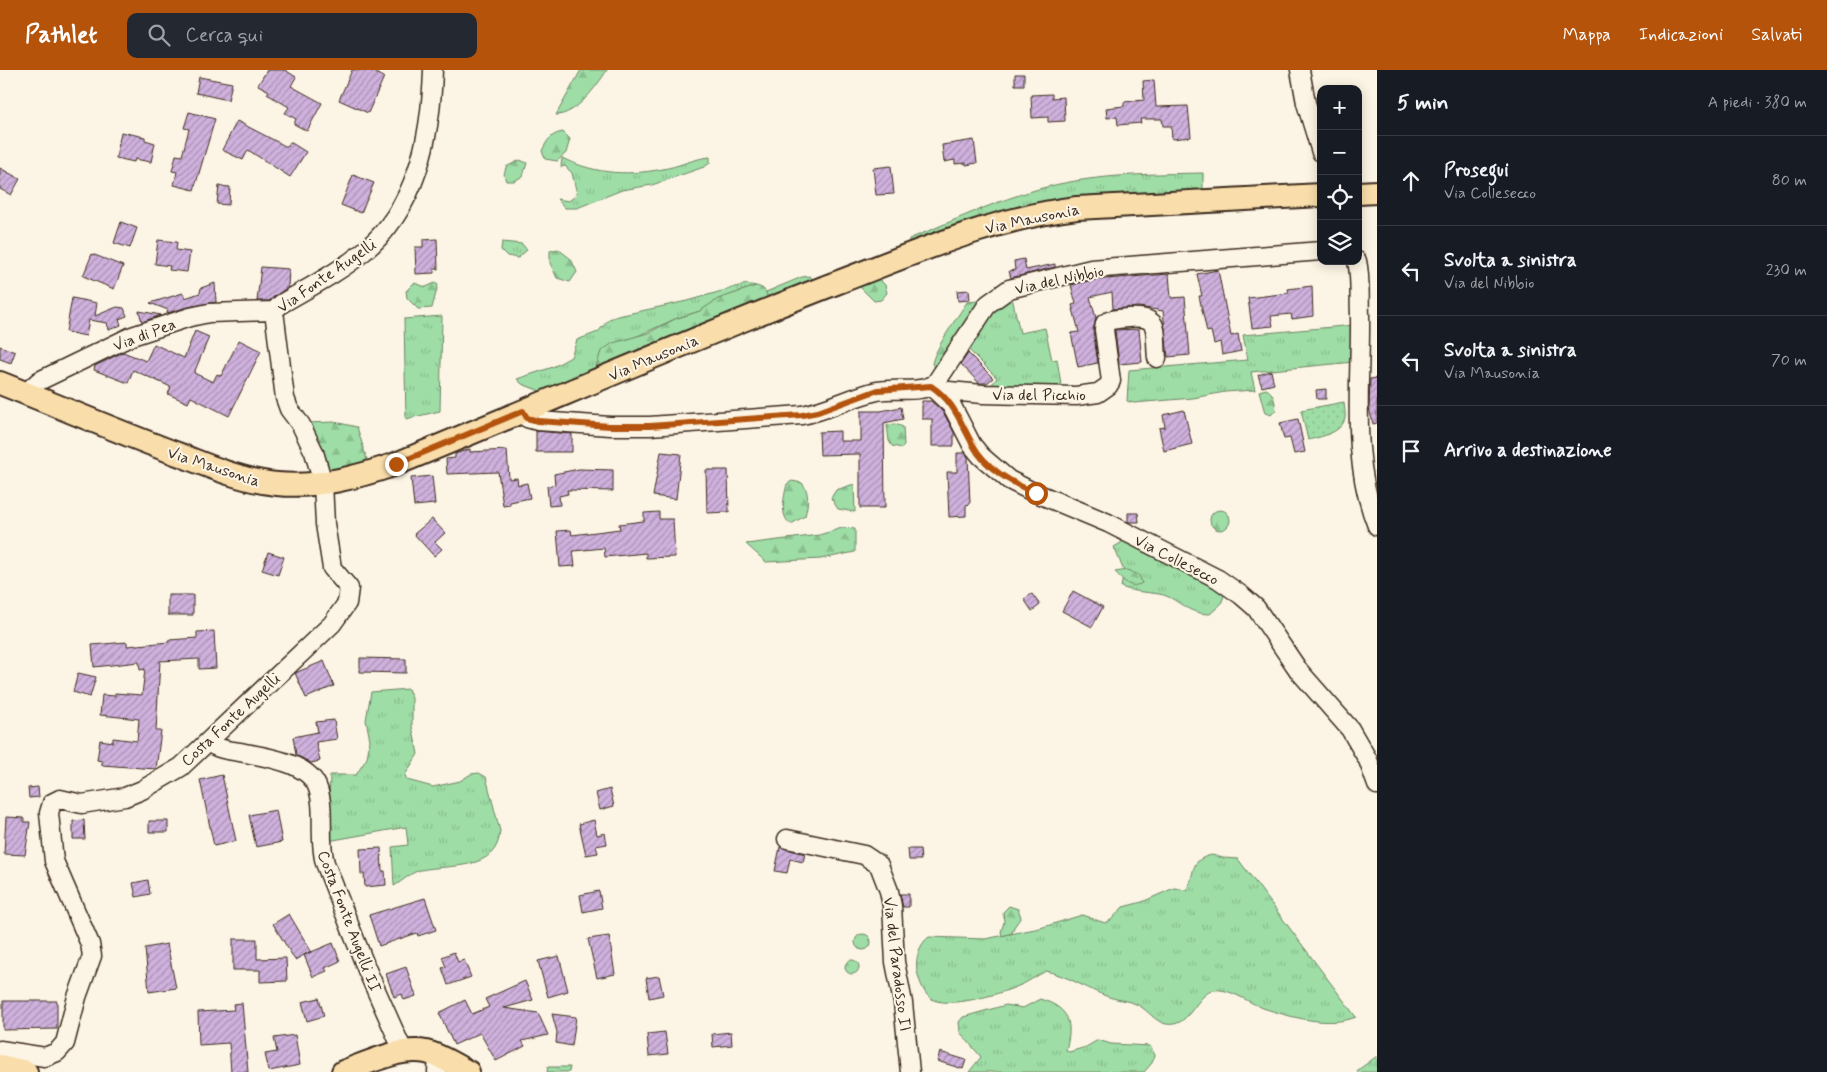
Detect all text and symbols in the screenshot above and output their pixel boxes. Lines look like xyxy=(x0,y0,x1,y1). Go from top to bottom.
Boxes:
search box xyxy=(127,13,477,58)
text: Pathlet xyxy=(25,20,97,51)
icon: search xyxy=(145,21,173,49)
text: Cerca qui xyxy=(185,23,263,48)
text: Mappa xyxy=(1563,23,1611,47)
text: Indicazioni xyxy=(1639,23,1723,47)
text: Salvati xyxy=(1751,23,1802,47)
map controls xyxy=(1317,85,1362,265)
button: + xyxy=(1317,85,1362,130)
text: 5 min xyxy=(1397,89,1449,117)
text: A piedi · 380 m xyxy=(1708,92,1807,113)
button: − xyxy=(1317,130,1362,175)
text: Prosegui xyxy=(1444,158,1509,183)
icon: ahead xyxy=(1397,167,1425,195)
text: 80 m xyxy=(1772,170,1807,191)
button: locate xyxy=(1317,175,1362,220)
text: Via Collesecco xyxy=(1444,183,1536,204)
street label: Via Mausonia xyxy=(983,199,1081,240)
button: layers xyxy=(1317,220,1362,265)
street label: Via Fonte Augelli xyxy=(273,234,381,318)
text: Svolta a sinistra xyxy=(1444,248,1577,273)
icon: left xyxy=(1397,257,1425,285)
text: 230 m xyxy=(1766,260,1807,281)
street label: Via del Nibbio xyxy=(1013,261,1106,300)
text: Via del Nibbio xyxy=(1444,273,1534,294)
street label: Via di Pea xyxy=(110,314,179,357)
street label: Via Mausonia xyxy=(605,330,702,387)
text: Svolta a sinistra xyxy=(1444,338,1577,363)
icon: left xyxy=(1397,347,1425,375)
text: 70 m xyxy=(1771,350,1807,371)
text: Via Mausonia xyxy=(1444,363,1540,384)
street label: Via del Picchio xyxy=(992,385,1086,406)
icon: arrive xyxy=(1397,437,1425,465)
text: Arrivo a destinazione xyxy=(1444,438,1612,463)
street label: Via Mausonia xyxy=(165,443,262,492)
route end xyxy=(385,453,408,476)
route start xyxy=(1025,482,1048,505)
street label: Via Collesecco xyxy=(1131,530,1222,591)
street label: Costa Fonte Augelli xyxy=(177,669,285,771)
street label: Costa Fonte Augelli II xyxy=(312,848,385,995)
street label: Via del Paradosso II xyxy=(878,896,915,1032)

